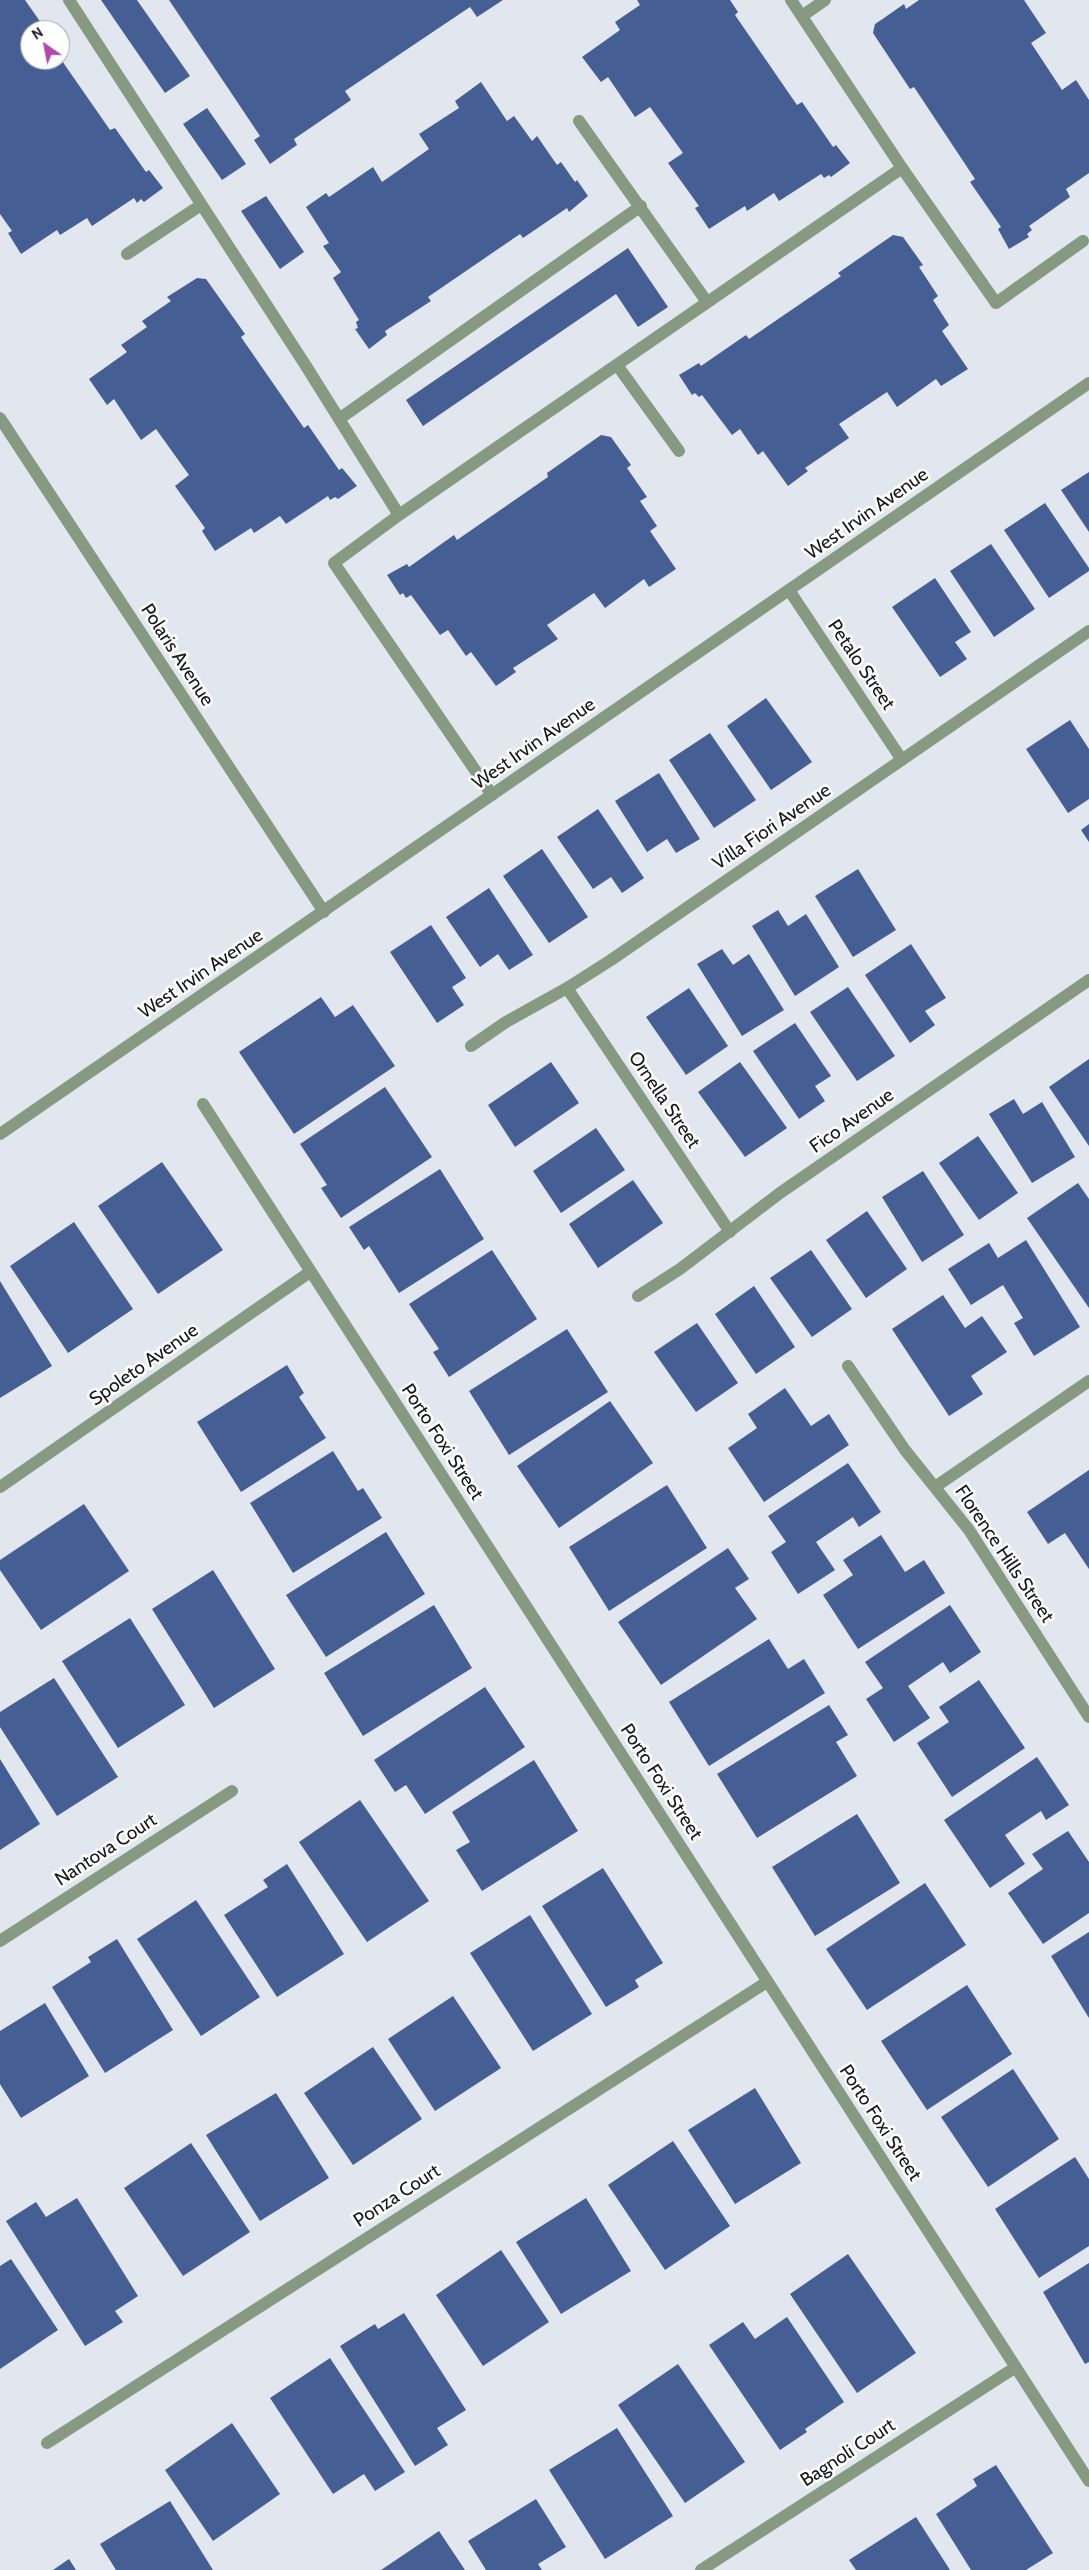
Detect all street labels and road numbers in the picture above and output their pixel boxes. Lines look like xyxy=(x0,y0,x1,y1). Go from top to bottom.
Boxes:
street label: West Irvin Avenue xyxy=(801,463,933,565)
street label: Polaris Avenue xyxy=(136,600,218,710)
street label: Petalo Street xyxy=(823,616,899,714)
street label: West Irvin Avenue xyxy=(468,693,600,795)
street label: Villa Fiori Avenue xyxy=(709,779,835,875)
street label: West Irvin Avenue xyxy=(135,924,267,1024)
street label: Ornella Street xyxy=(623,1047,705,1153)
street label: Fico Avenue xyxy=(806,1084,898,1158)
street label: Spoleto Avenue xyxy=(85,1319,203,1411)
street label: Porto Foxi Street xyxy=(396,1380,488,1504)
street label: Florence Hills Street xyxy=(950,1481,1058,1627)
street label: Porto Foxi Street xyxy=(615,1720,707,1844)
street label: Nantova Court xyxy=(51,1809,161,1891)
street label: Porto Foxi Street xyxy=(834,2061,926,2185)
street label: Ponza Court xyxy=(350,2160,444,2232)
street label: Bagnoli Court xyxy=(796,2414,900,2492)

